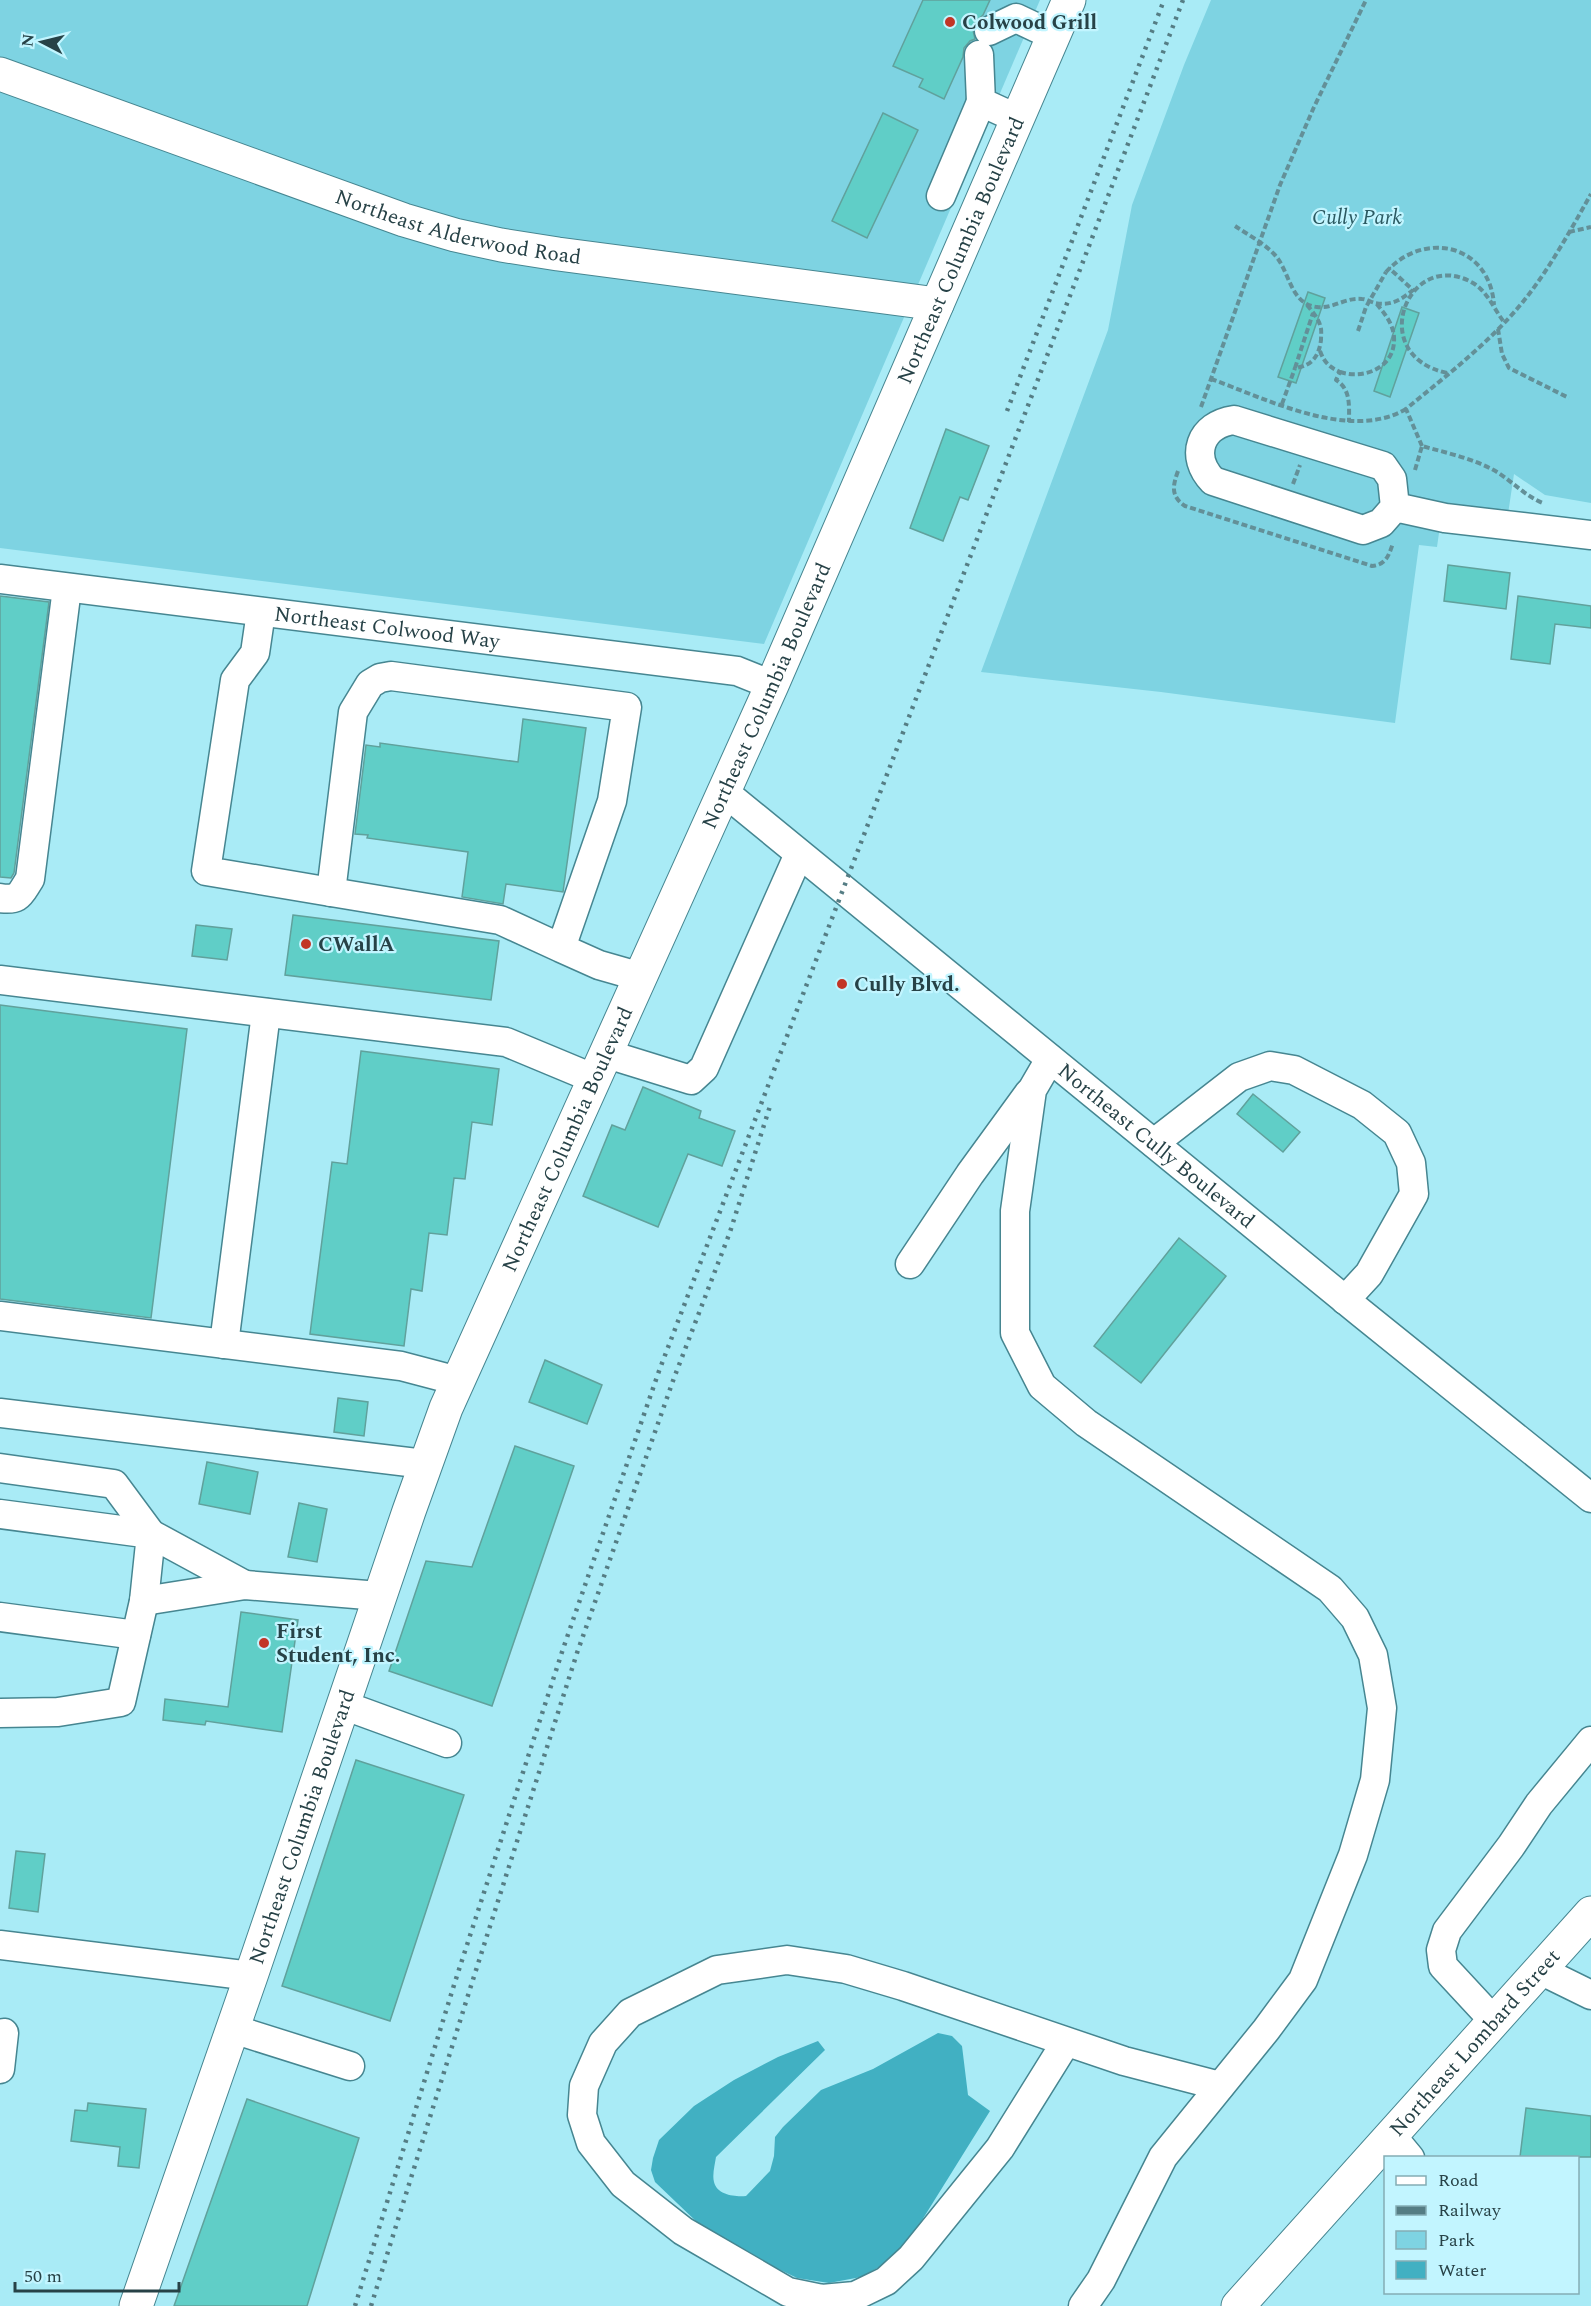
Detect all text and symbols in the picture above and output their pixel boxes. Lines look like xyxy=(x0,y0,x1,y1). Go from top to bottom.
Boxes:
place label: Colwood Grill xyxy=(962,7,1097,39)
north arrow xyxy=(12,12,72,72)
marker: Colwood Grill xyxy=(943,15,957,29)
text: N xyxy=(15,32,41,48)
street label: Northeast Columbia Boulevard xyxy=(889,112,1033,389)
street label: Northeast Alderwood Road xyxy=(330,181,583,274)
park label: Cully Park xyxy=(1312,202,1402,234)
street label: Northeast Columbia Boulevard xyxy=(694,558,840,835)
street label: Northeast Colwood Way xyxy=(272,598,502,658)
place label: CWallA xyxy=(318,929,395,961)
marker: CWallA xyxy=(299,937,313,951)
place label: Cully Blvd. xyxy=(854,969,960,1001)
marker: Cully Blvd. xyxy=(835,977,849,991)
street label: Northeast Columbia Boulevard xyxy=(494,1001,642,1278)
street label: Northeast Cully Boulevard xyxy=(1050,1056,1262,1237)
place label: First Student, Inc. xyxy=(276,1616,400,1672)
marker: First Student, Inc. xyxy=(257,1636,271,1650)
street label: Northeast Columbia Boulevard xyxy=(241,1685,364,1969)
street label: Northeast Lombard Street xyxy=(1382,1942,1569,2145)
legend xyxy=(1384,2156,1579,2294)
text: Road xyxy=(1438,2167,1479,2194)
text: Railway xyxy=(1438,2197,1502,2224)
text: Park xyxy=(1438,2227,1475,2254)
scale bar xyxy=(15,2255,178,2293)
text: Water xyxy=(1438,2257,1486,2284)
text: 50 m xyxy=(24,2263,62,2290)

